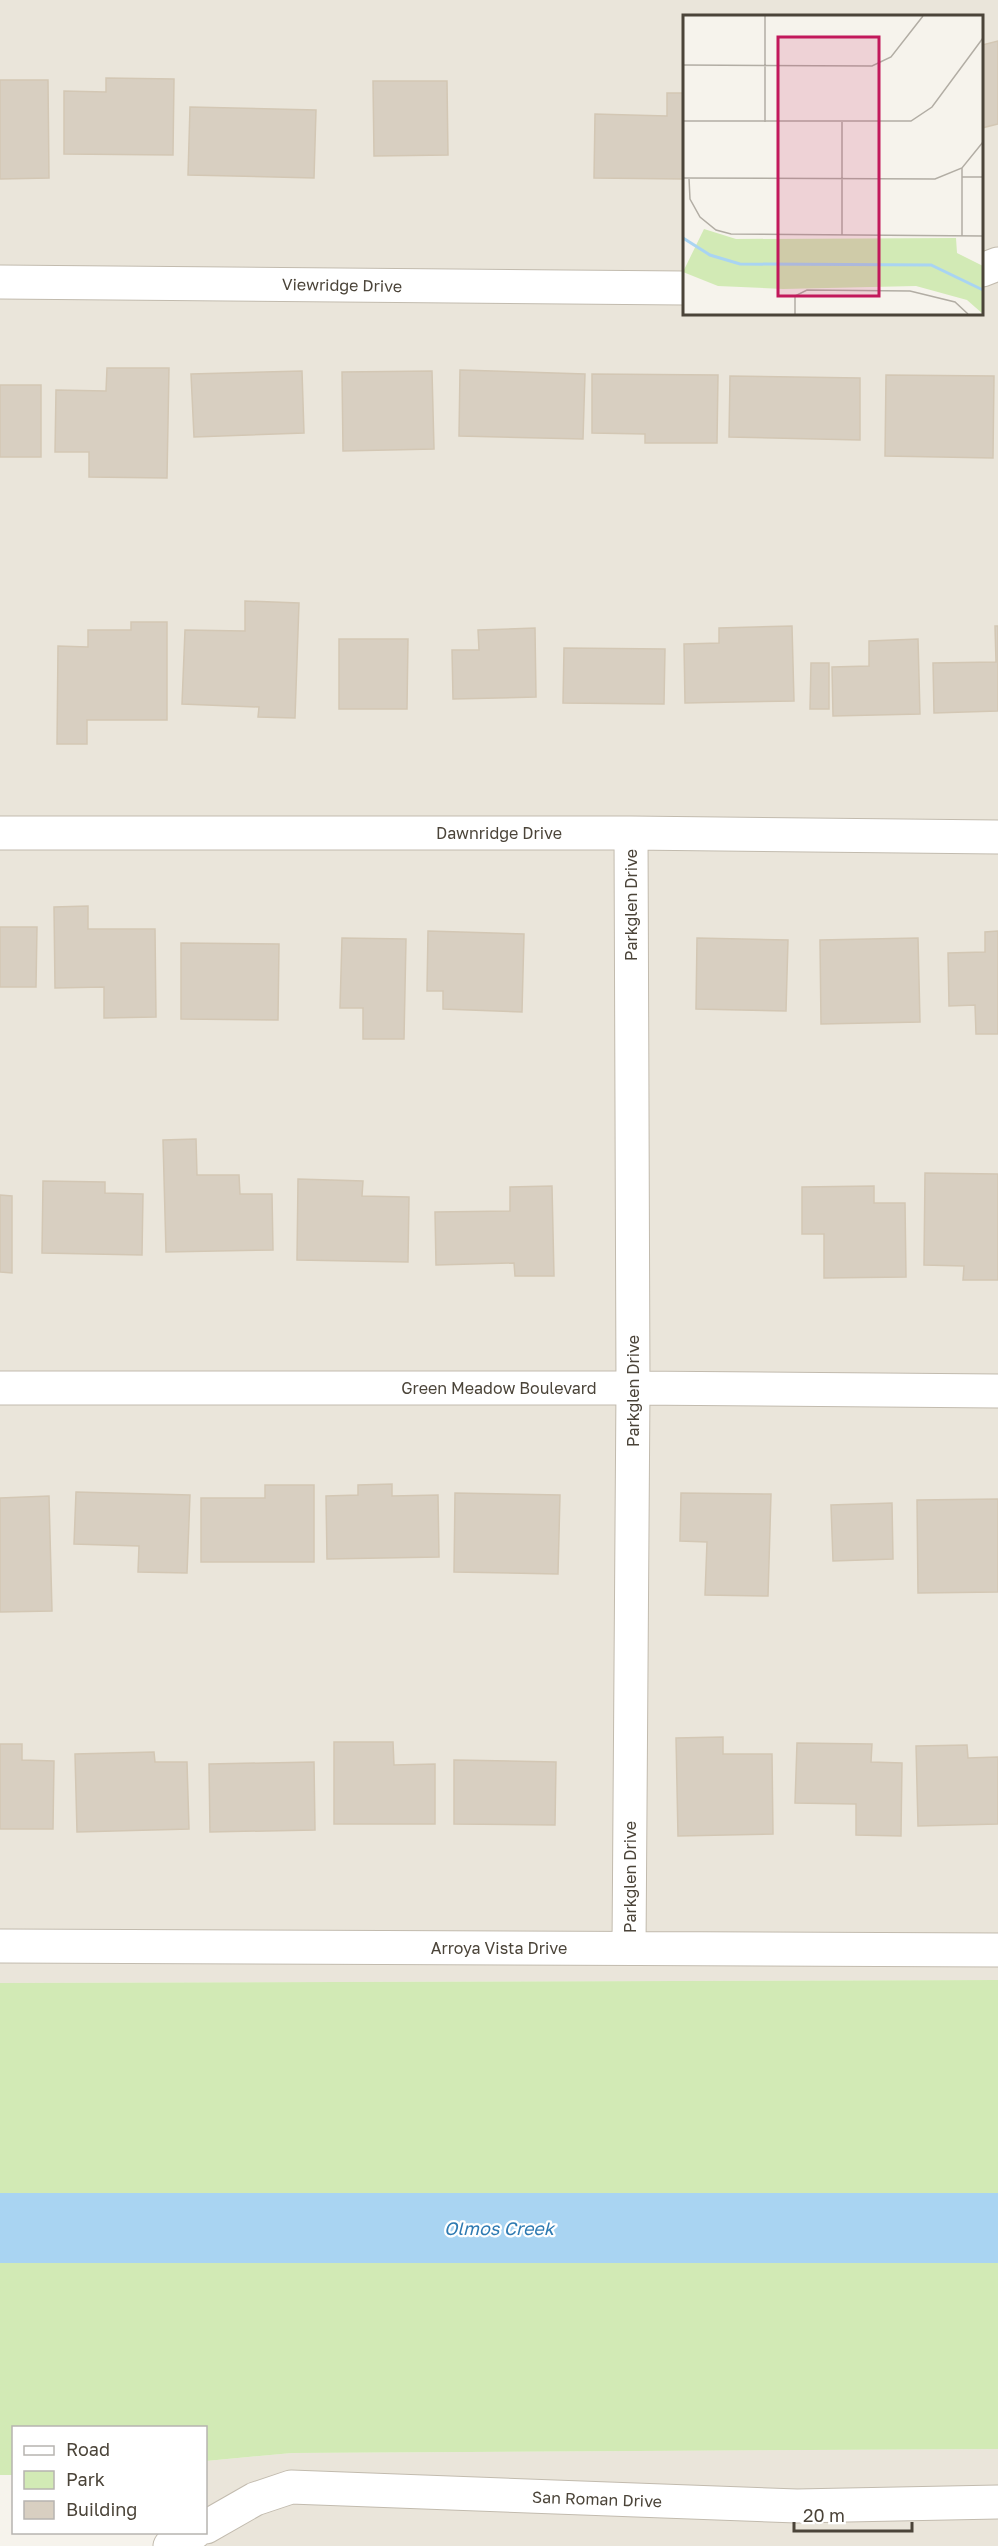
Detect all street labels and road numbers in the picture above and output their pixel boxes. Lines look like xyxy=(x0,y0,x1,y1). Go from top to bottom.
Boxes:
street label: Viewridge Drive xyxy=(282,274,402,296)
street label: Dawnridge Drive xyxy=(436,823,562,843)
street label: Parkglen Drive xyxy=(621,849,641,961)
street label: Parkglen Drive xyxy=(623,1335,643,1447)
street label: Green Meadow Boulevard xyxy=(401,1378,597,1398)
street label: Parkglen Drive xyxy=(620,1821,640,1933)
street label: Arroya Vista Drive xyxy=(431,1938,567,1958)
street label: San Roman Drive xyxy=(532,2487,662,2511)

